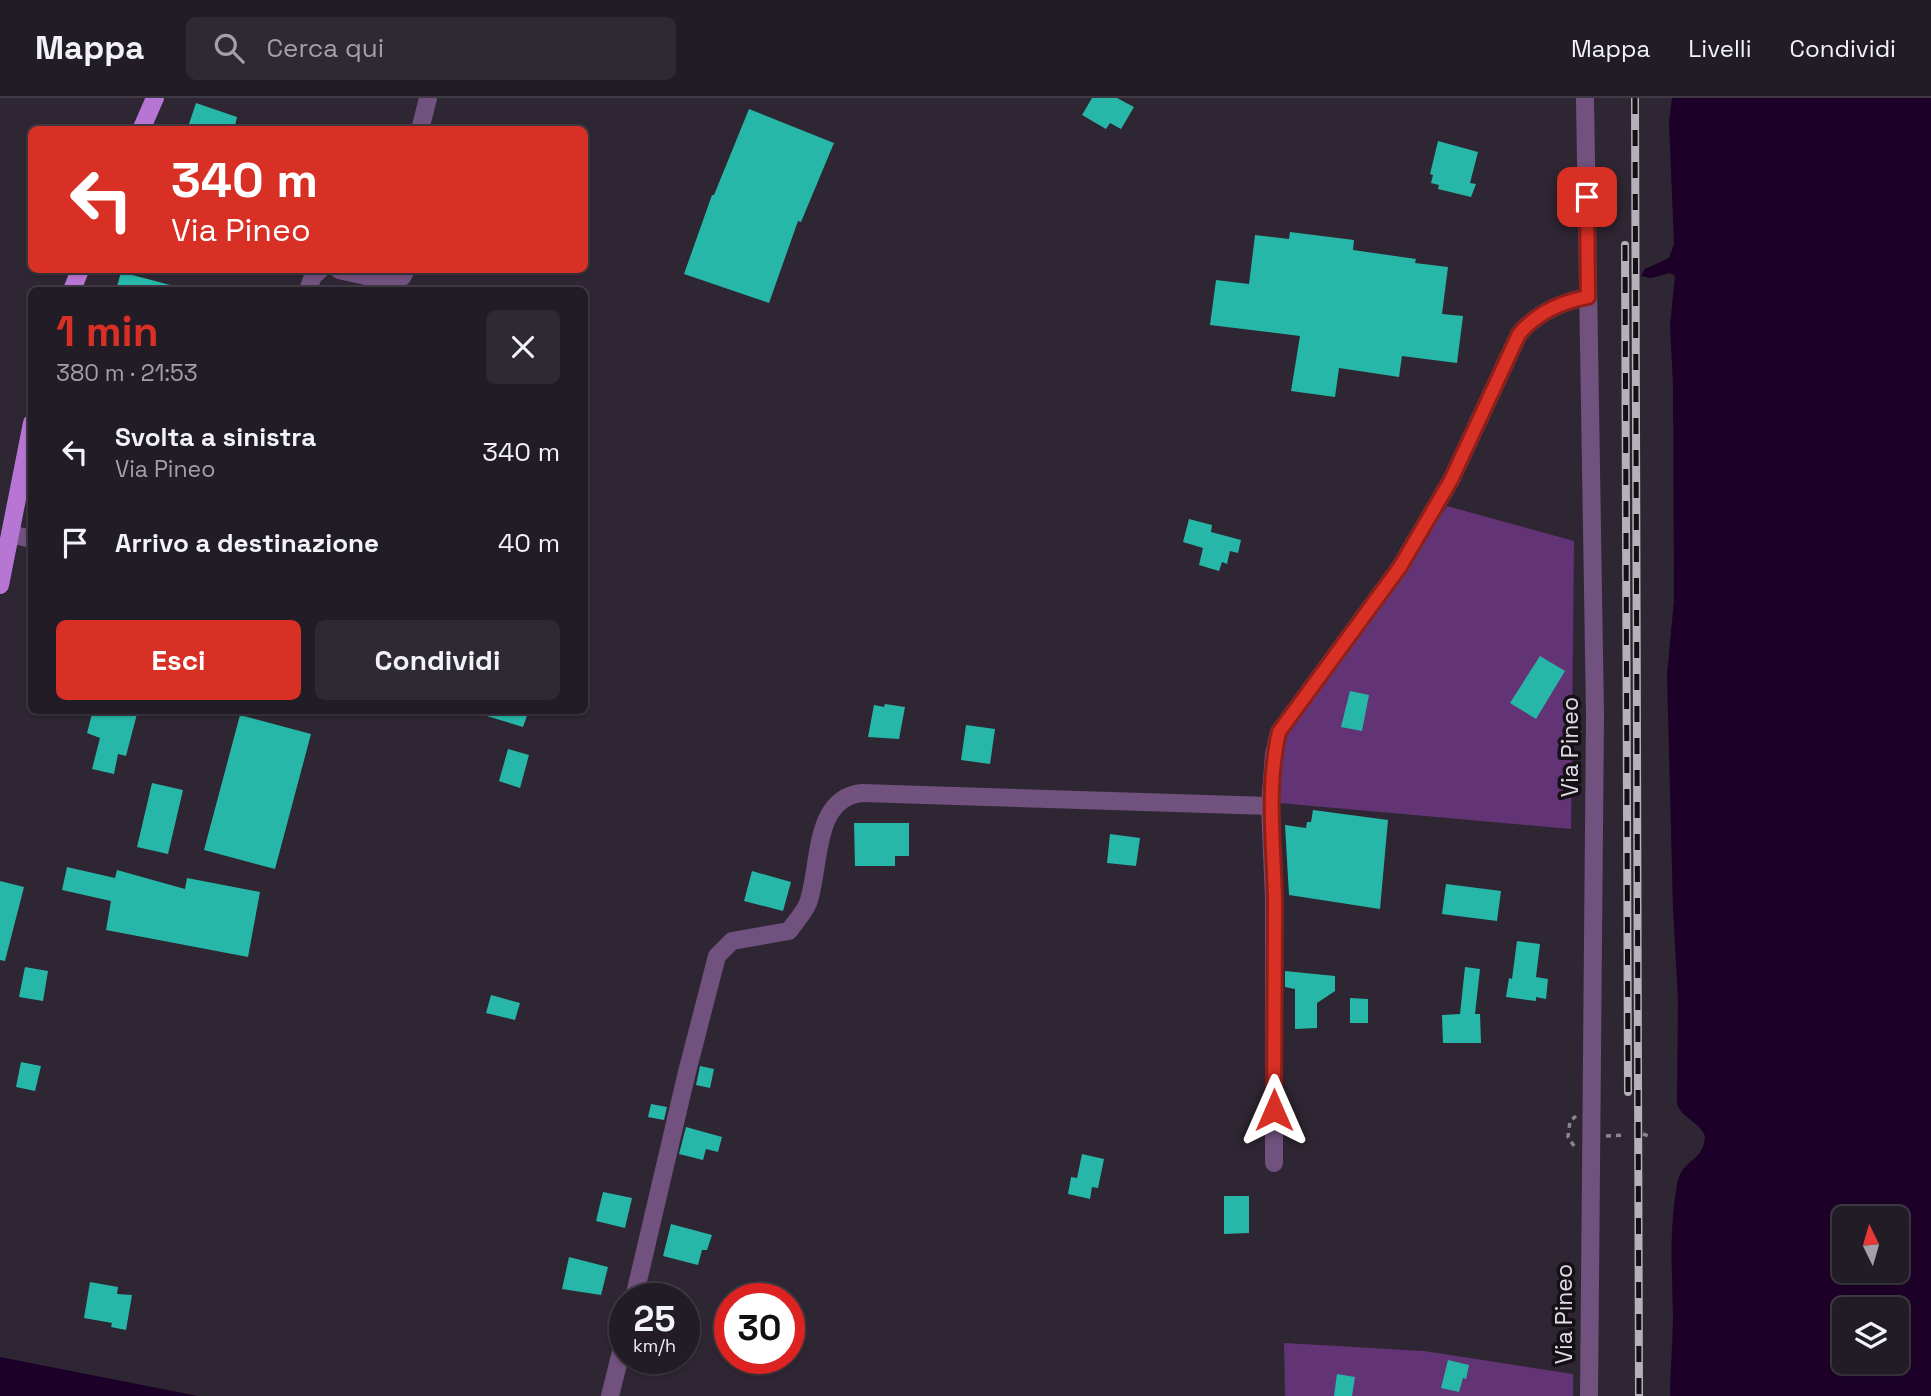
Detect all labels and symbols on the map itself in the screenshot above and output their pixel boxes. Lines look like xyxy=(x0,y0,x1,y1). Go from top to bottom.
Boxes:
pin xyxy=(1557,167,1617,227)
street label: Via Pineo xyxy=(1555,697,1585,797)
position arrow xyxy=(1237,1073,1311,1147)
north arrow xyxy=(1832,1206,1909,1283)
street label: Via Pineo xyxy=(1549,1264,1579,1364)
speed limit sign: 30 xyxy=(714,1283,805,1374)

